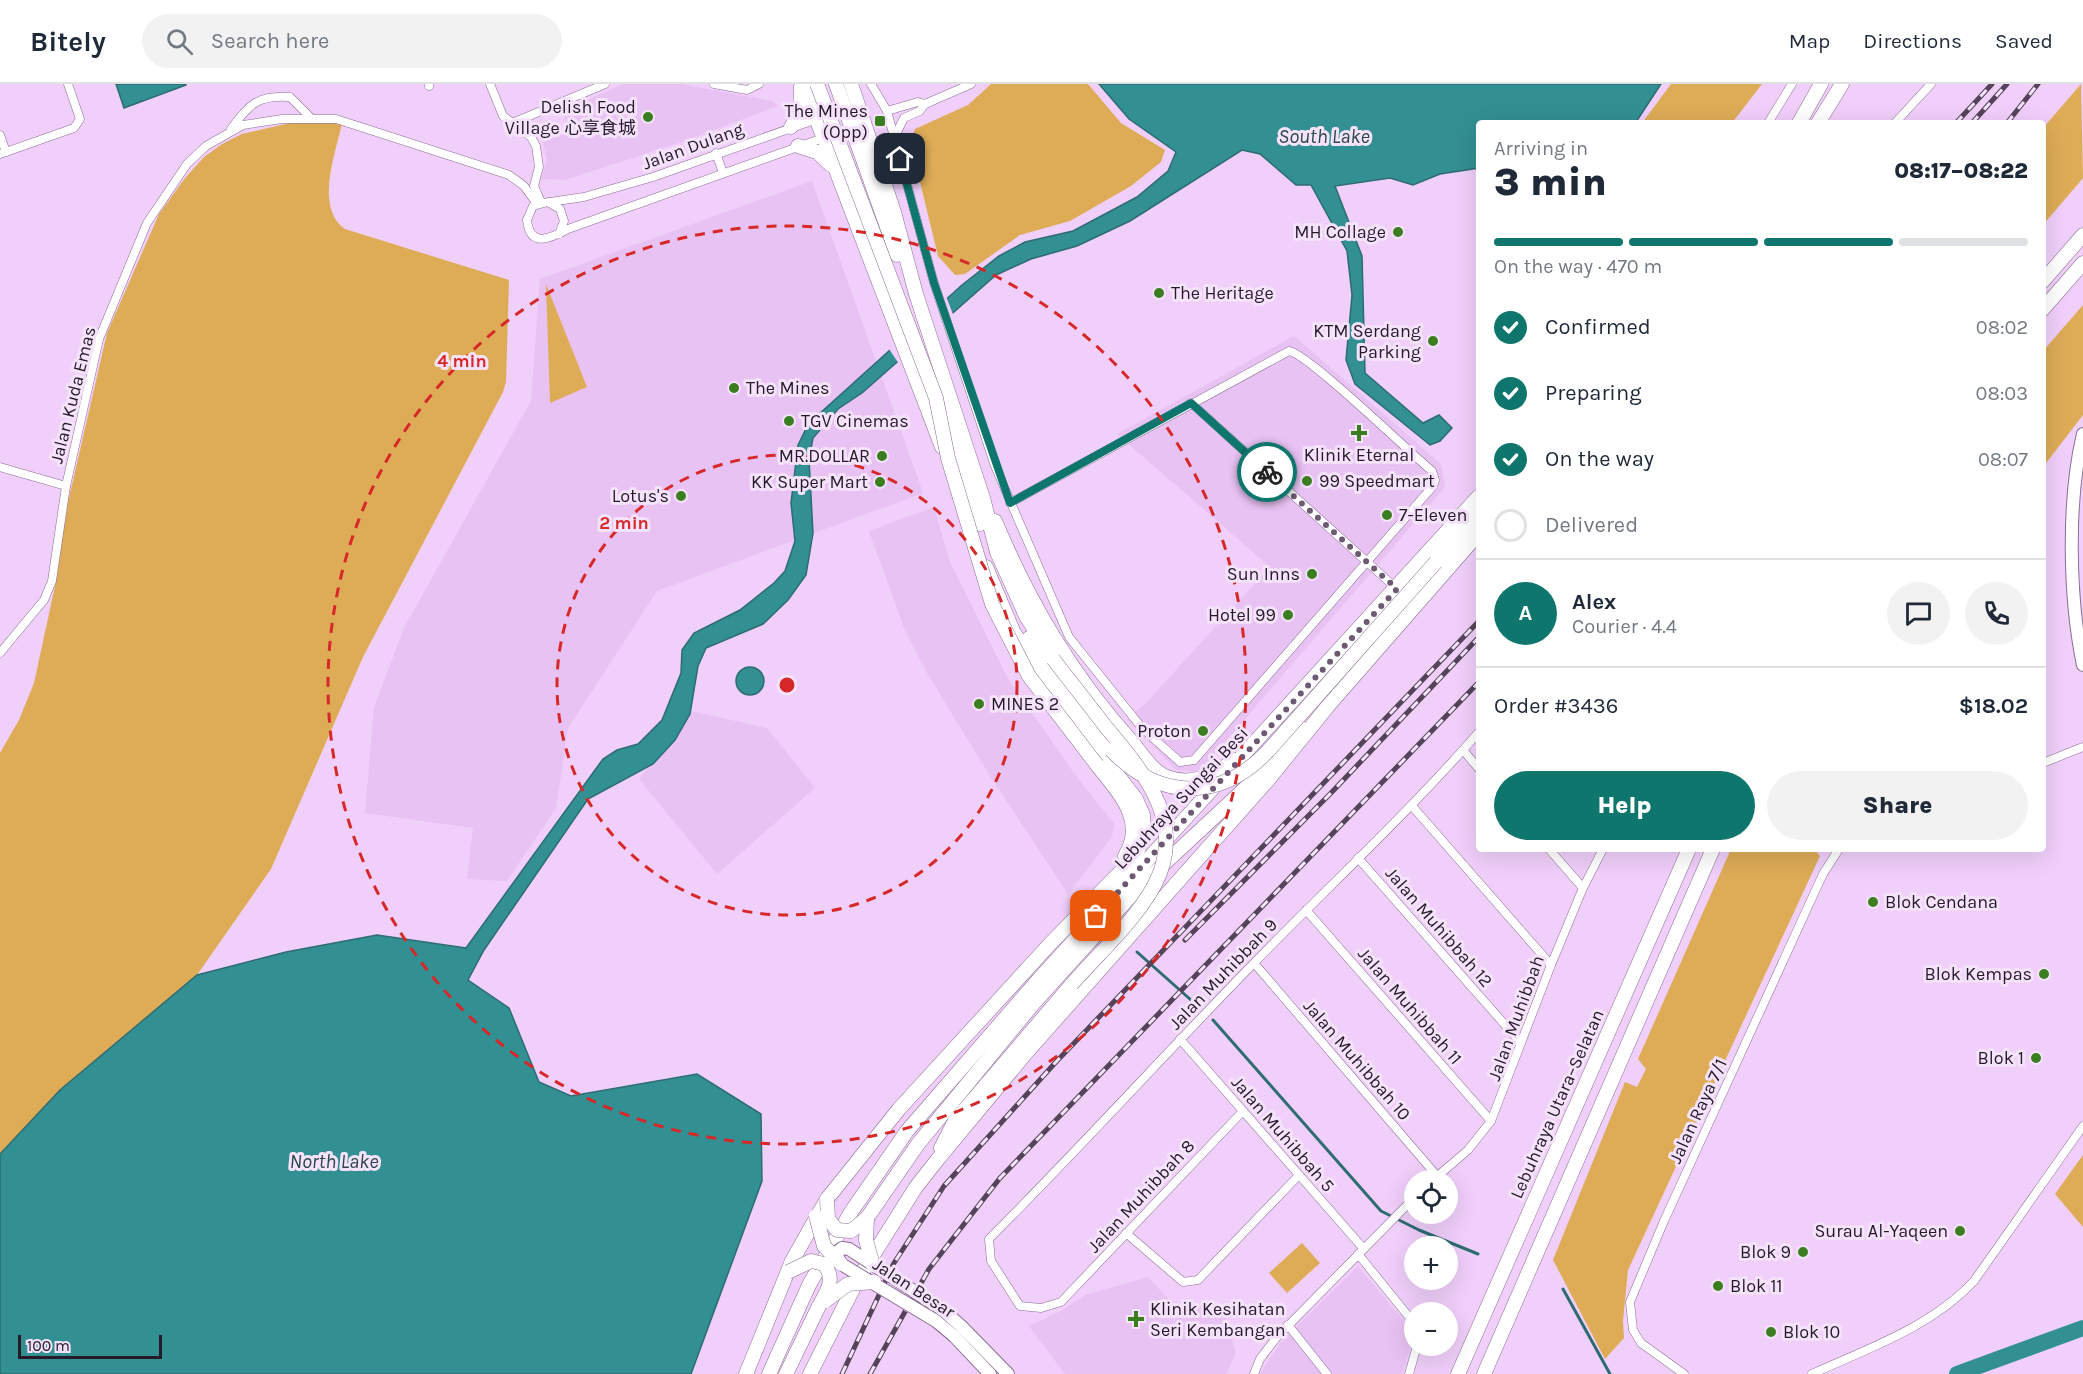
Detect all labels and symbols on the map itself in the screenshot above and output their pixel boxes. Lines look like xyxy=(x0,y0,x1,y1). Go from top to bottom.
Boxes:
place label: Delish Food Village 心享食城 xyxy=(505,96,636,139)
place label: The Mines (Opp) xyxy=(784,100,868,143)
marker: Delish Food Village 心享食城 xyxy=(641,110,655,124)
marker: The Mines (Opp) xyxy=(873,114,887,128)
street label: Jalan Dulang xyxy=(639,118,747,174)
water label: South Lake xyxy=(1278,125,1370,148)
pin xyxy=(874,133,925,184)
place label: MH Collage xyxy=(1294,221,1386,243)
marker: MH Collage xyxy=(1391,225,1405,239)
place label: The Heritage xyxy=(1171,282,1274,304)
marker: The Heritage xyxy=(1152,286,1166,300)
place label: KTM Serdang Parking xyxy=(1313,320,1421,363)
street label: Jalan Kuda Emas xyxy=(45,324,101,466)
marker: KTM Serdang Parking xyxy=(1426,334,1440,348)
text: 4 min xyxy=(437,350,487,372)
place label: The Mines xyxy=(746,377,830,399)
marker: The Mines xyxy=(727,381,741,395)
place label: TGV Cinemas xyxy=(801,410,909,432)
marker: TGV Cinemas xyxy=(782,414,796,428)
marker: Klinik Eternal xyxy=(1350,424,1368,442)
courier xyxy=(1237,442,1297,502)
place label: Klinik Eternal xyxy=(1304,444,1414,466)
place label: MR.DOLLAR xyxy=(779,445,870,467)
marker: MR.DOLLAR xyxy=(875,449,889,463)
place label: 99 Speedmart xyxy=(1319,470,1435,492)
place label: KK Super Mart xyxy=(751,471,868,493)
marker: 99 Speedmart xyxy=(1300,474,1314,488)
marker: KK Super Mart xyxy=(873,475,887,489)
place label: Lotus's xyxy=(612,485,669,507)
marker: Lotus's xyxy=(674,489,688,503)
place label: 7-Eleven xyxy=(1399,504,1467,526)
marker: 7-Eleven xyxy=(1380,508,1394,522)
text: 2 min xyxy=(599,512,649,534)
place label: Sun Inns xyxy=(1227,563,1300,585)
marker: Sun Inns xyxy=(1305,567,1319,581)
place label: Hotel 99 xyxy=(1208,604,1276,626)
marker: Hotel 99 xyxy=(1281,608,1295,622)
centre of rings xyxy=(777,675,797,695)
place label: MINES 2 xyxy=(991,693,1059,715)
marker: MINES 2 xyxy=(972,697,986,711)
place label: Proton xyxy=(1137,720,1191,742)
street label: Lebuhraya Sungai Besi xyxy=(1109,722,1253,874)
marker: Proton xyxy=(1196,724,1210,738)
street label: Jalan Muhibbah 12 xyxy=(1381,862,1497,992)
pin xyxy=(1070,890,1121,941)
place label: Blok Cendana xyxy=(1885,891,1998,913)
marker: Blok Cendana xyxy=(1866,895,1880,909)
street label: Jalan Muhibbah 9 xyxy=(1164,914,1282,1034)
street label: Jalan Muhibbah 11 xyxy=(1353,943,1467,1069)
street label: Jalan Muhibbah xyxy=(1483,952,1549,1084)
place label: Blok Kempas xyxy=(1925,963,2032,985)
marker: Blok Kempas xyxy=(2037,967,2051,981)
street label: Jalan Muhibbah 10 xyxy=(1299,995,1415,1125)
street label: Lebuhraya Utara–Selatan xyxy=(1505,1006,1609,1202)
place label: Blok 1 xyxy=(1978,1047,2024,1069)
marker: Blok 1 xyxy=(2029,1051,2043,1065)
street label: Jalan Raya 7/1 xyxy=(1664,1055,1732,1167)
street label: Jalan Muhibbah 5 xyxy=(1227,1072,1339,1196)
street label: Jalan Muhibbah 8 xyxy=(1083,1135,1199,1257)
water label: North Lake xyxy=(290,1150,378,1173)
place label: Surau Al-Yaqeen xyxy=(1814,1220,1948,1242)
marker: Surau Al-Yaqeen xyxy=(1953,1224,1967,1238)
place label: Blok 9 xyxy=(1740,1241,1791,1263)
marker: Blok 9 xyxy=(1796,1245,1810,1259)
street label: Jalan Besar xyxy=(869,1253,960,1323)
place label: Blok 11 xyxy=(1730,1275,1782,1297)
marker: Blok 11 xyxy=(1711,1279,1725,1293)
place label: Klinik Kesihatan Seri Kembangan xyxy=(1150,1298,1286,1341)
marker: Klinik Kesihatan Seri Kembangan xyxy=(1127,1310,1145,1328)
place label: Blok 10 xyxy=(1783,1321,1840,1343)
marker: Blok 10 xyxy=(1764,1325,1778,1339)
scale bar xyxy=(18,1332,162,1360)

